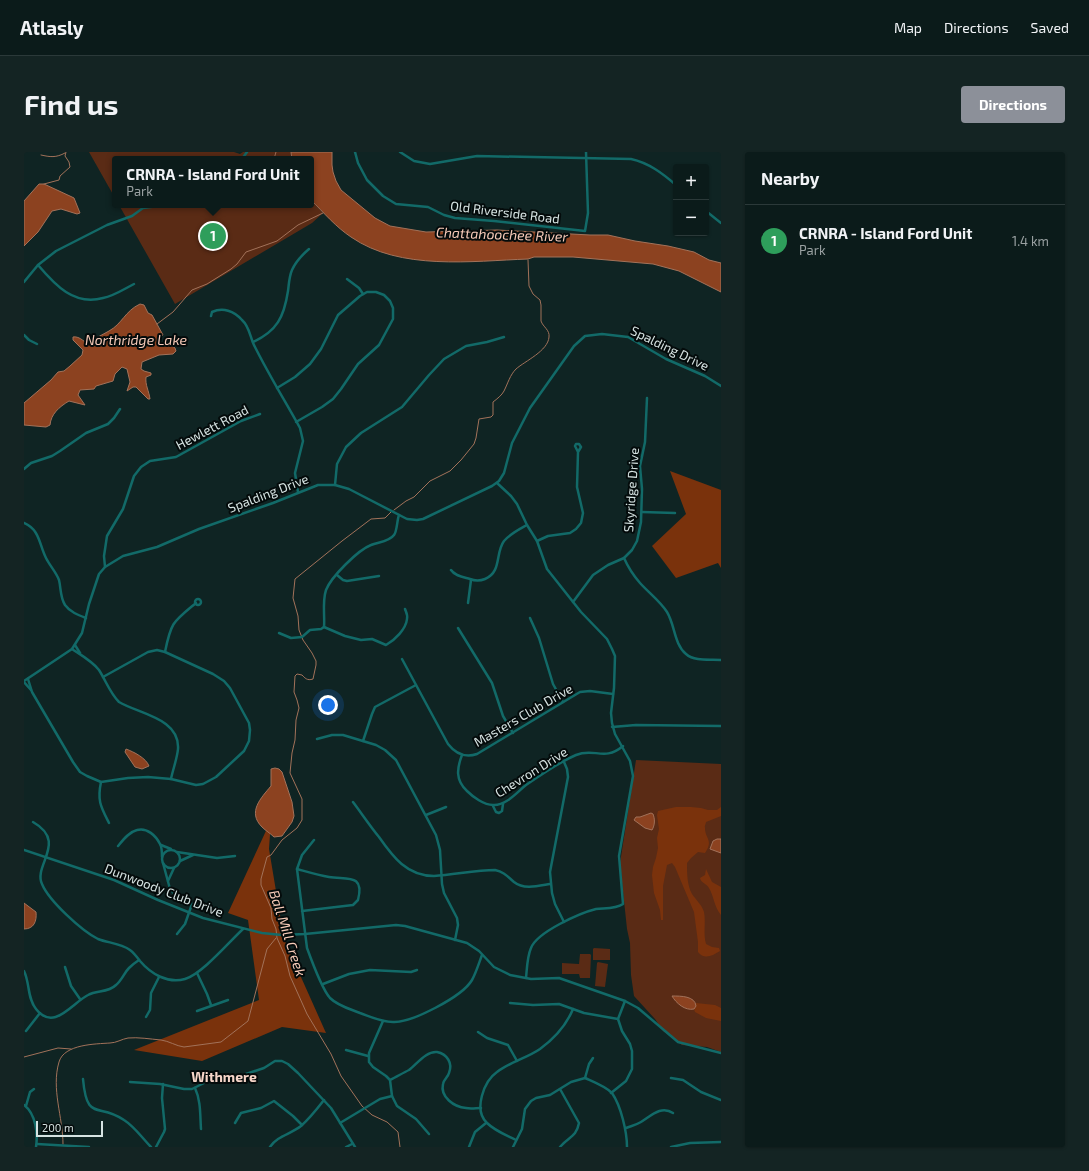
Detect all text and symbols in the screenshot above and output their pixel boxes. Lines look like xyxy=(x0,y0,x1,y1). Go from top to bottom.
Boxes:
text: Atlasly xyxy=(20,16,84,39)
text: Map xyxy=(894,19,922,36)
text: Directions xyxy=(944,19,1009,36)
text: Saved xyxy=(1031,19,1069,36)
button: Directions xyxy=(961,86,1065,123)
text: Find us xyxy=(24,87,118,121)
popup xyxy=(112,156,314,208)
map controls xyxy=(673,164,709,236)
button: + xyxy=(673,164,709,200)
text: CRNRA - Island Ford Unit xyxy=(126,165,300,183)
text: Nearby xyxy=(761,168,819,188)
text: Park xyxy=(126,183,153,199)
street label: Old Riverside Road xyxy=(449,197,561,227)
button: − xyxy=(673,200,709,236)
pin: 1 xyxy=(200,221,226,251)
water label: Chattahoochee River xyxy=(436,223,569,245)
text: CRNRA - Island Ford Unit xyxy=(799,224,972,242)
text: 1 xyxy=(771,233,777,249)
text: 1.4 km xyxy=(1012,233,1049,249)
text: Park xyxy=(799,242,826,258)
street label: Spalding Drive xyxy=(628,322,712,374)
water label: Northridge Lake xyxy=(85,331,188,348)
street label: Hewlett Road xyxy=(173,401,251,453)
street label: Skyridge Drive xyxy=(620,447,642,533)
street label: Spalding Drive xyxy=(225,470,311,516)
street label: Masters Club Drive xyxy=(471,680,575,750)
your location xyxy=(318,695,338,715)
street label: Chevron Drive xyxy=(492,743,570,801)
street label: Dunwoody Club Drive xyxy=(102,860,226,920)
water label: Ball Mill Creek xyxy=(266,888,310,978)
district label: Withmere xyxy=(191,1068,257,1085)
scale bar xyxy=(36,1119,103,1138)
text: 200 m xyxy=(42,1121,74,1134)

